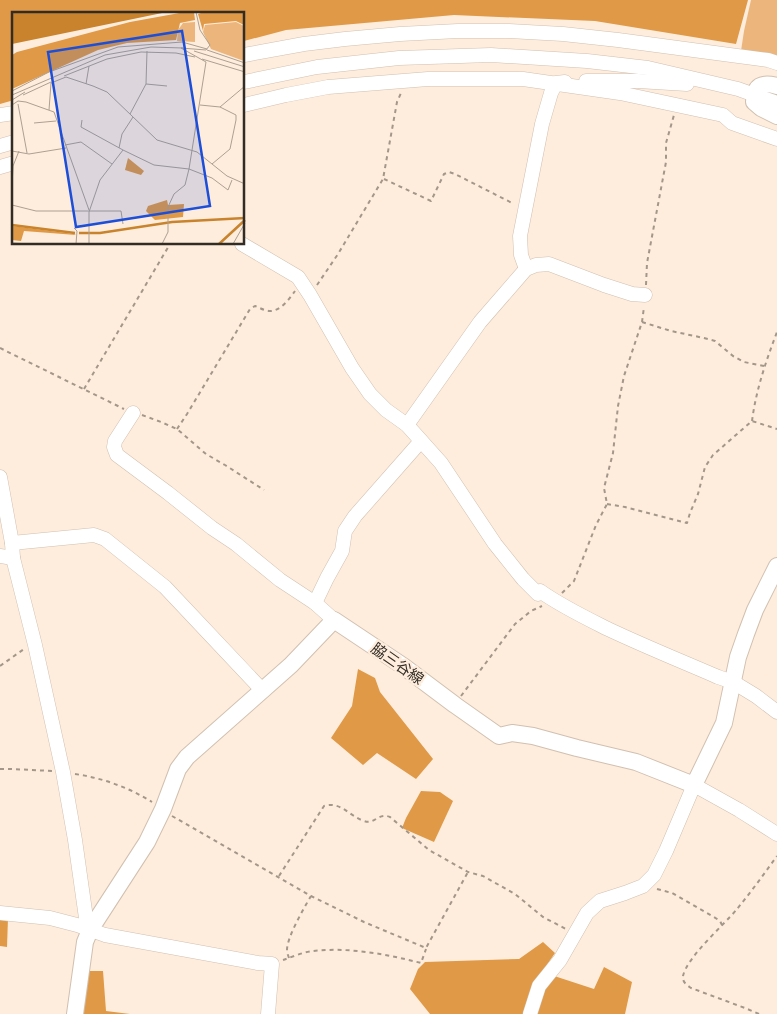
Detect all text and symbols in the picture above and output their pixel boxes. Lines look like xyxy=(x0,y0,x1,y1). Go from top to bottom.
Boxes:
inset map xyxy=(12,12,245,245)
street label: 脇三谷線 xyxy=(368,638,428,688)

